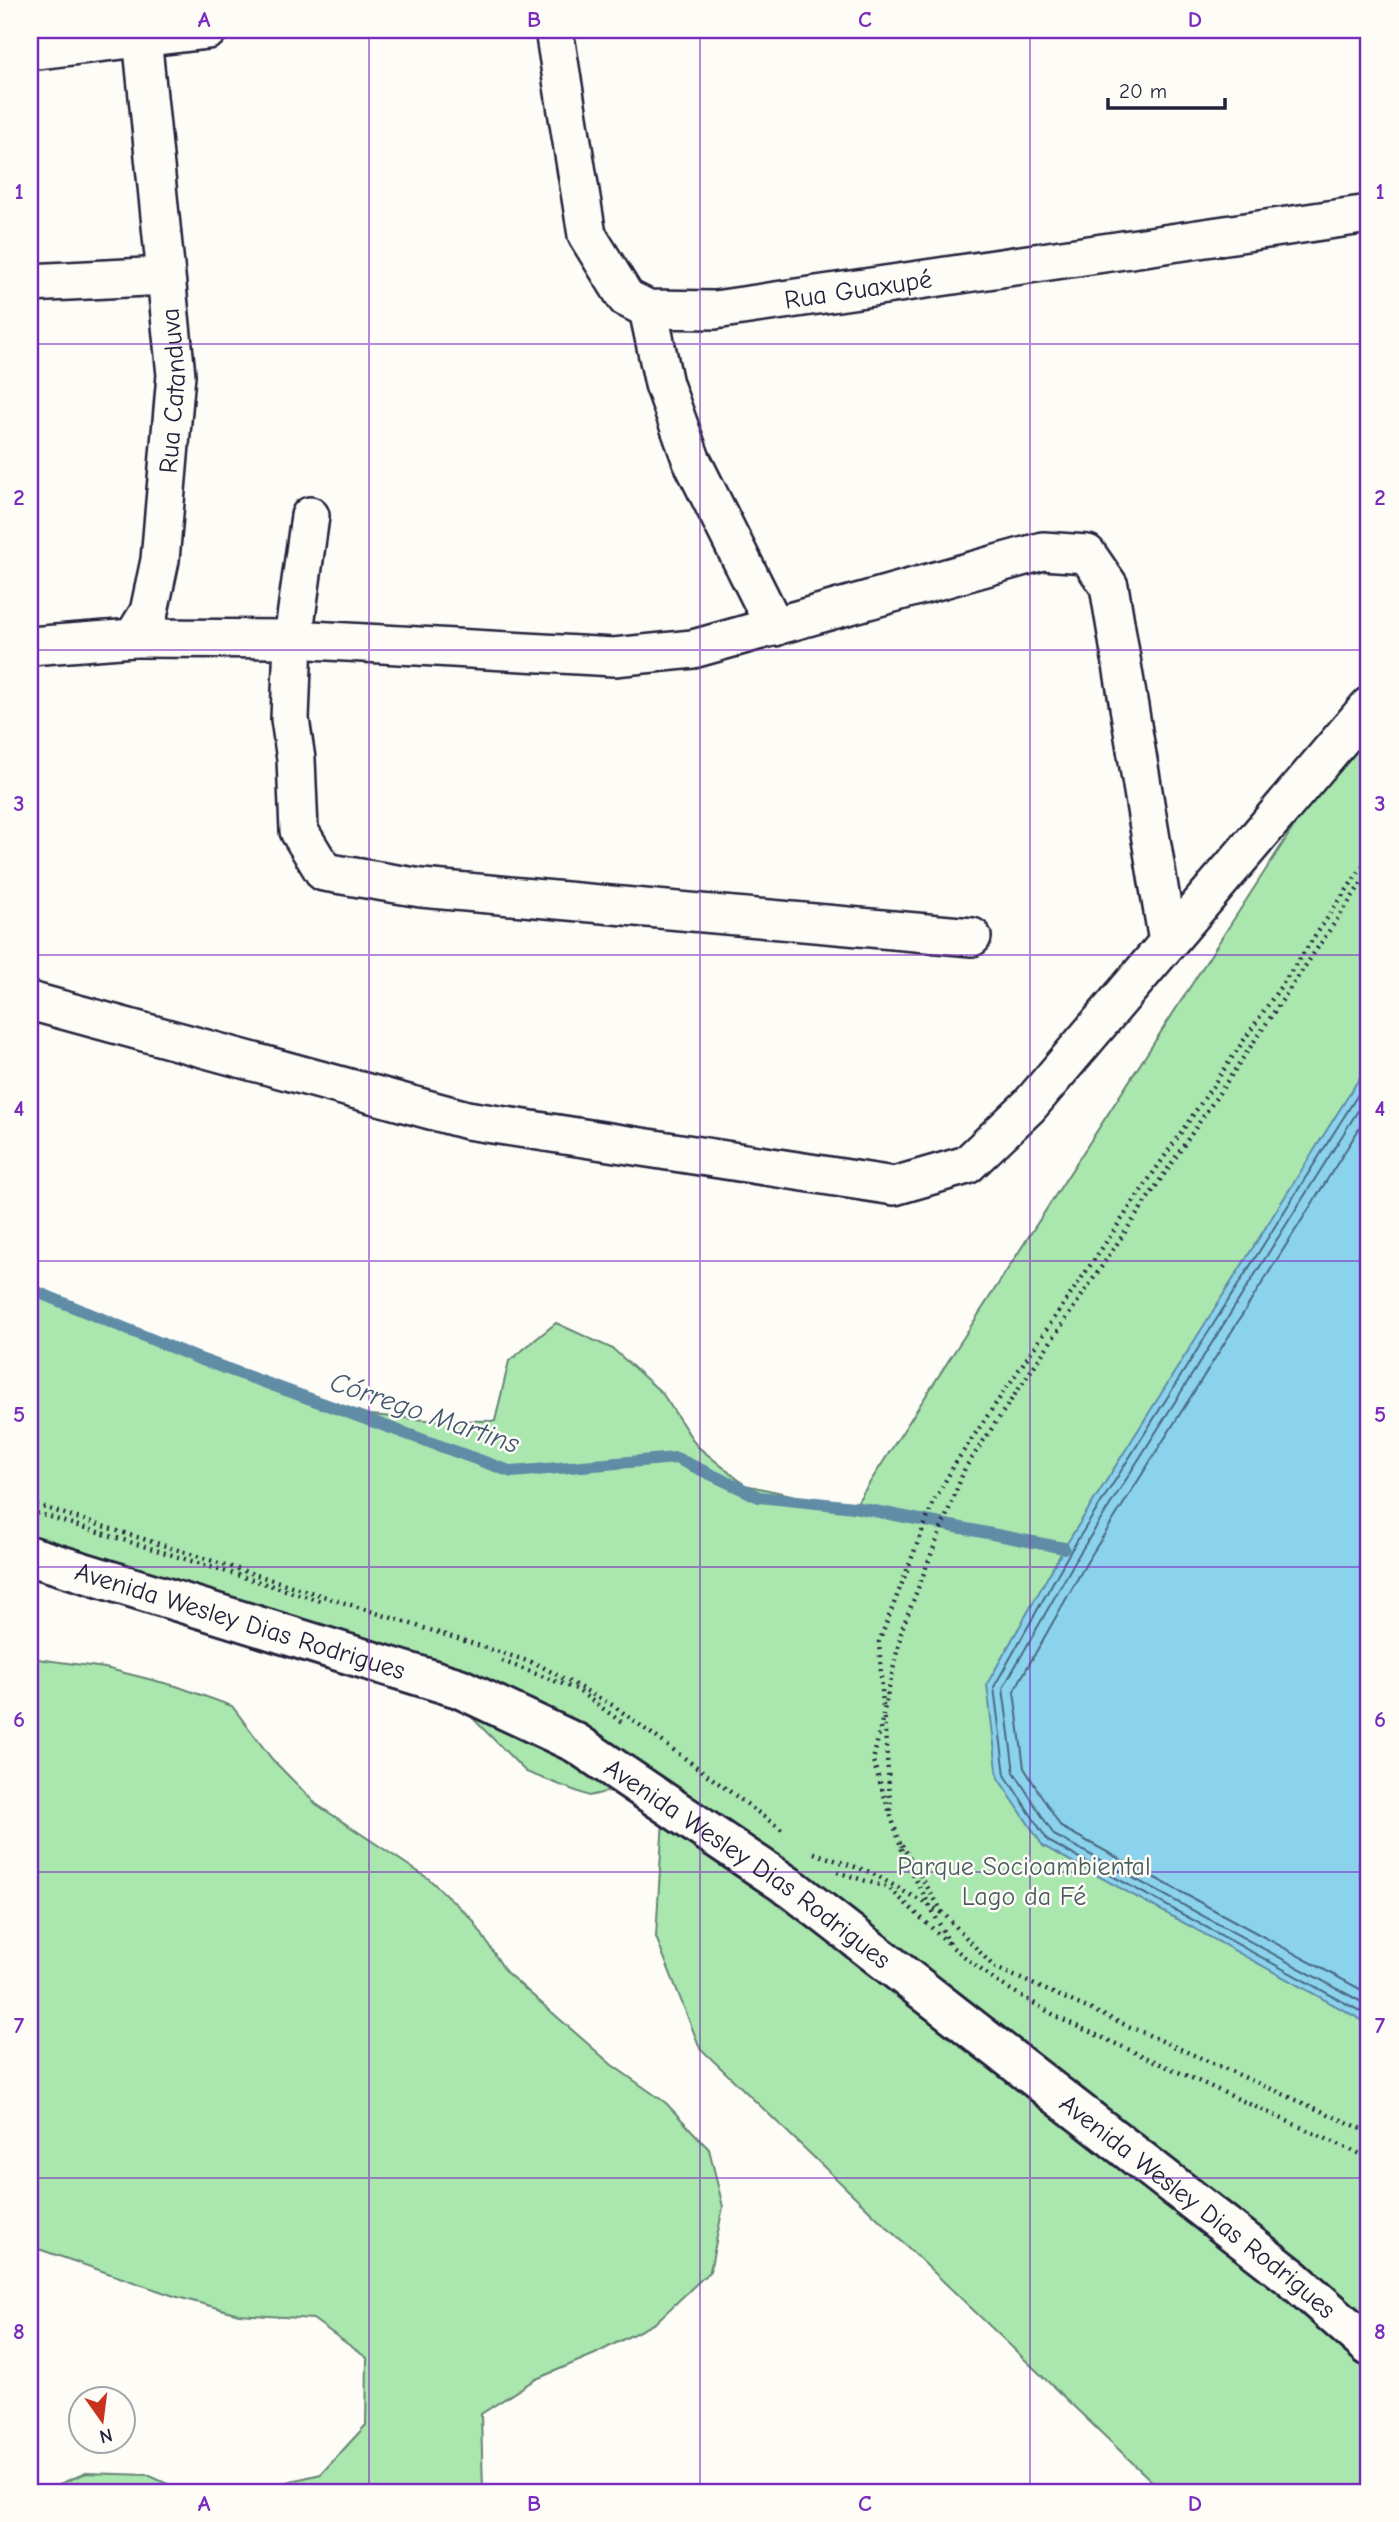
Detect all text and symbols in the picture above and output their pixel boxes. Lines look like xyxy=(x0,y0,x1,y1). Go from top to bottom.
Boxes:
text: A xyxy=(198,6,211,33)
text: B xyxy=(527,6,541,33)
text: C xyxy=(858,6,872,33)
text: D xyxy=(1188,6,1202,33)
scale bar xyxy=(1108,66,1226,110)
text: 20 m xyxy=(1119,79,1167,103)
text: 1 xyxy=(14,178,24,205)
text: 1 xyxy=(1375,178,1385,205)
street label: Rua Guaxupé xyxy=(783,264,934,316)
street label: Rua Catanduva xyxy=(154,307,192,475)
text: 2 xyxy=(13,484,25,511)
text: 2 xyxy=(1374,484,1386,511)
text: 3 xyxy=(13,790,25,817)
text: 3 xyxy=(1374,790,1386,817)
text: 4 xyxy=(14,1095,25,1122)
text: 4 xyxy=(1375,1095,1386,1122)
water label: Córrego Martins xyxy=(326,1366,524,1460)
text: 5 xyxy=(13,1401,25,1428)
text: 5 xyxy=(1374,1401,1386,1428)
street label: Avenida Wesley Dias Rodrigues xyxy=(71,1557,409,1686)
text: 6 xyxy=(13,1706,25,1733)
text: 6 xyxy=(1374,1706,1386,1733)
street label: Avenida Wesley Dias Rodrigues xyxy=(599,1753,896,1976)
park label: Parque Socioambiental Lago da Fé xyxy=(897,1852,1151,1912)
text: 7 xyxy=(14,2012,25,2039)
text: 7 xyxy=(1375,2012,1386,2039)
street label: Avenida Wesley Dias Rodrigues xyxy=(1053,2089,1341,2325)
text: 8 xyxy=(13,2318,25,2345)
text: 8 xyxy=(1374,2318,1386,2345)
north arrow xyxy=(66,2386,136,2456)
text: N xyxy=(97,2423,115,2448)
text: A xyxy=(198,2490,211,2517)
text: B xyxy=(527,2490,541,2517)
text: C xyxy=(858,2490,872,2517)
text: D xyxy=(1188,2490,1202,2517)

